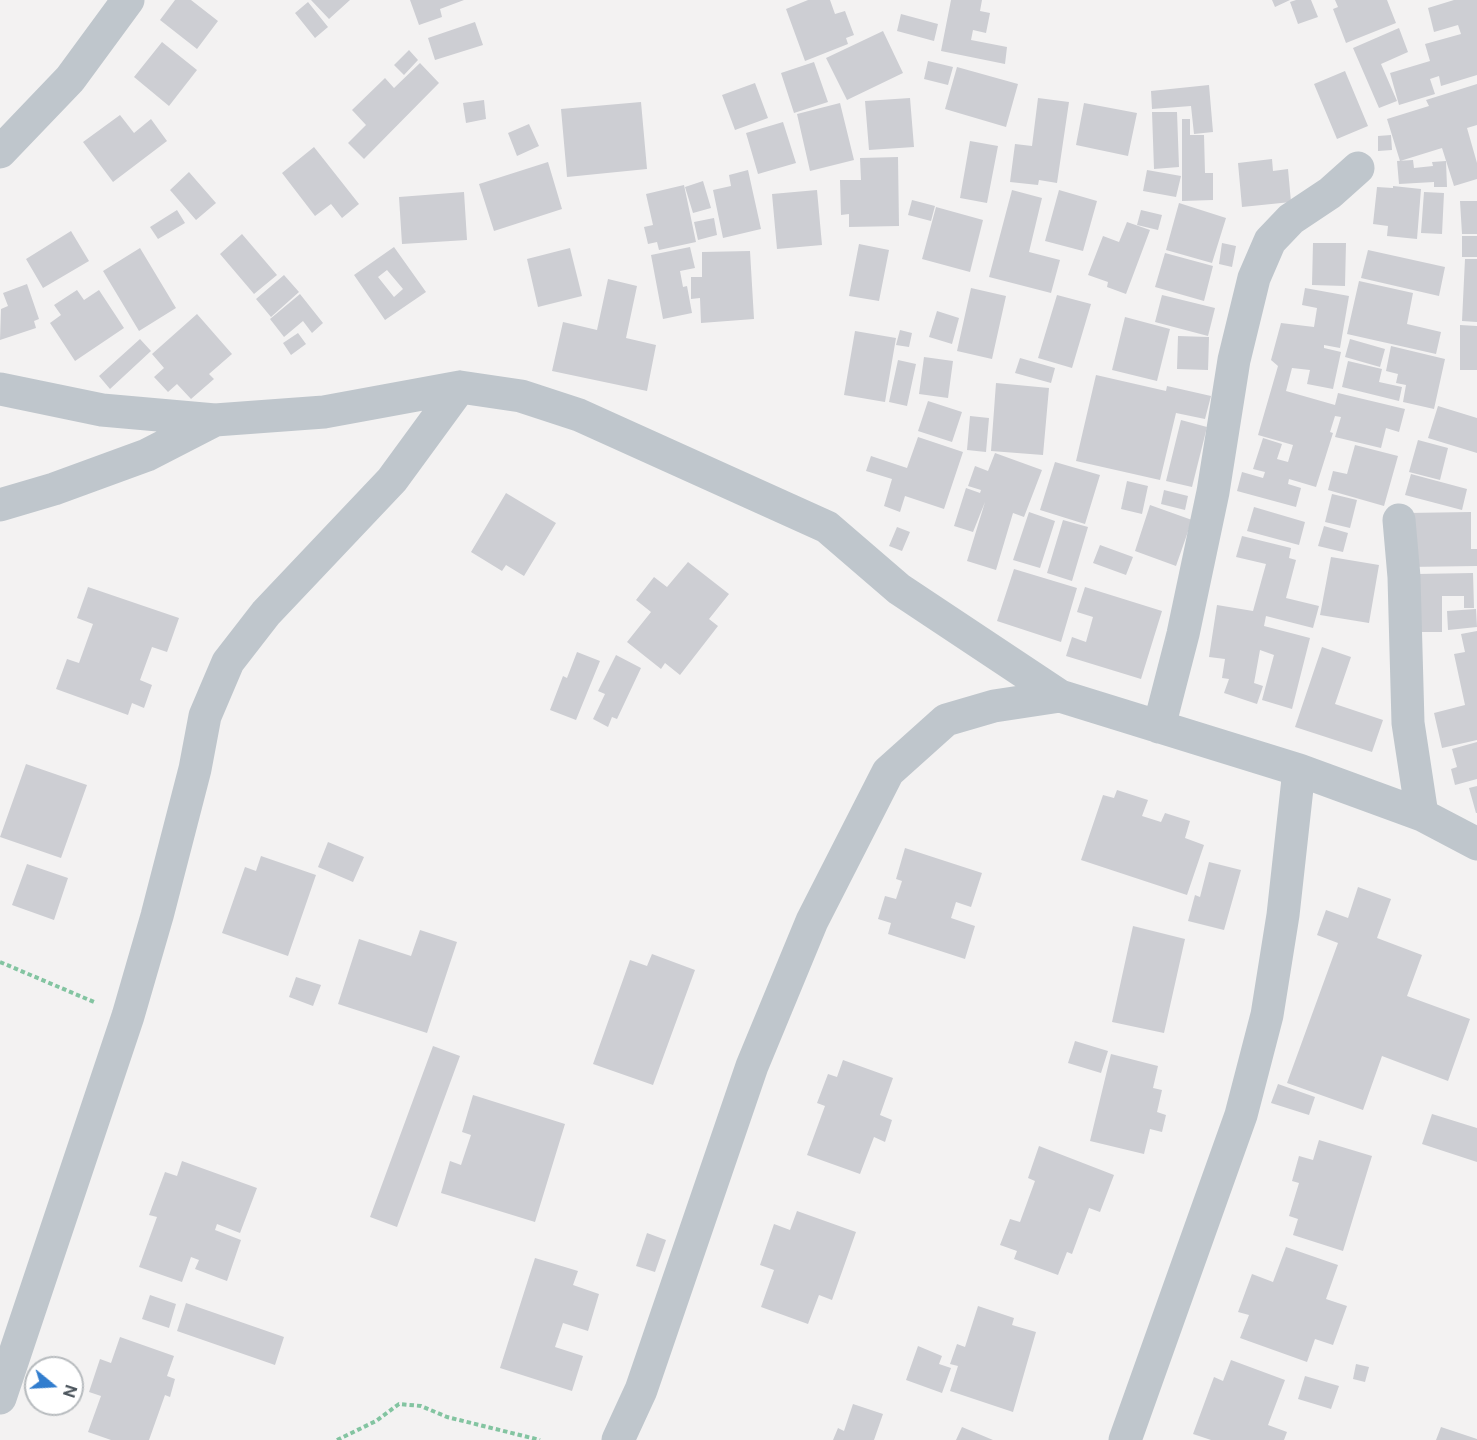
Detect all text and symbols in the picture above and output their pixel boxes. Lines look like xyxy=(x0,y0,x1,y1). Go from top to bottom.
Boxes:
north arrow xyxy=(24,1356,84,1416)
text: N xyxy=(59,1382,81,1400)

